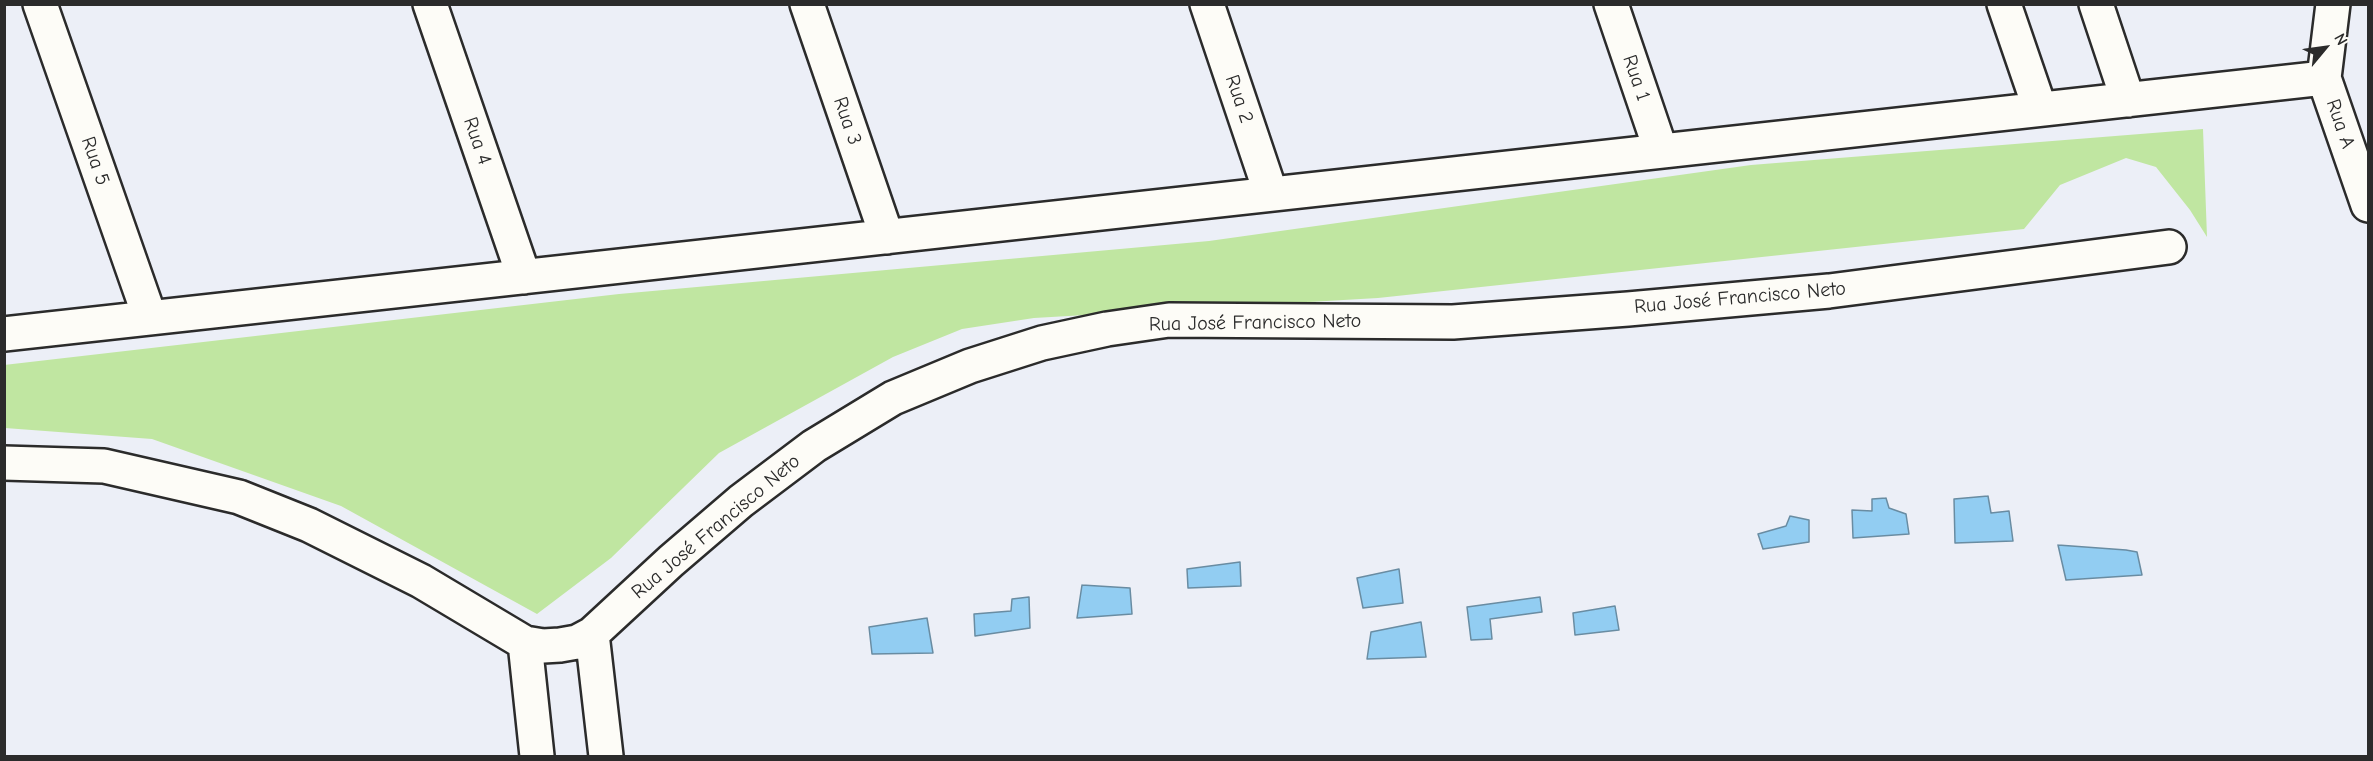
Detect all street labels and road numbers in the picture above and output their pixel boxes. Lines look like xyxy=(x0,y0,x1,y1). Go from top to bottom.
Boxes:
street label: Rua 1 xyxy=(1617,52,1655,104)
street label: Rua 2 xyxy=(1220,72,1258,126)
street label: Rua 3 xyxy=(828,94,866,148)
street label: Rua A xyxy=(2320,96,2360,152)
street label: Rua 4 xyxy=(458,114,496,168)
street label: Rua 5 xyxy=(76,133,114,189)
street label: Rua José Francisco Neto xyxy=(1633,277,1847,319)
street label: Rua José Francisco Neto xyxy=(1149,309,1361,337)
street label: Rua José Francisco Neto xyxy=(627,450,805,604)

